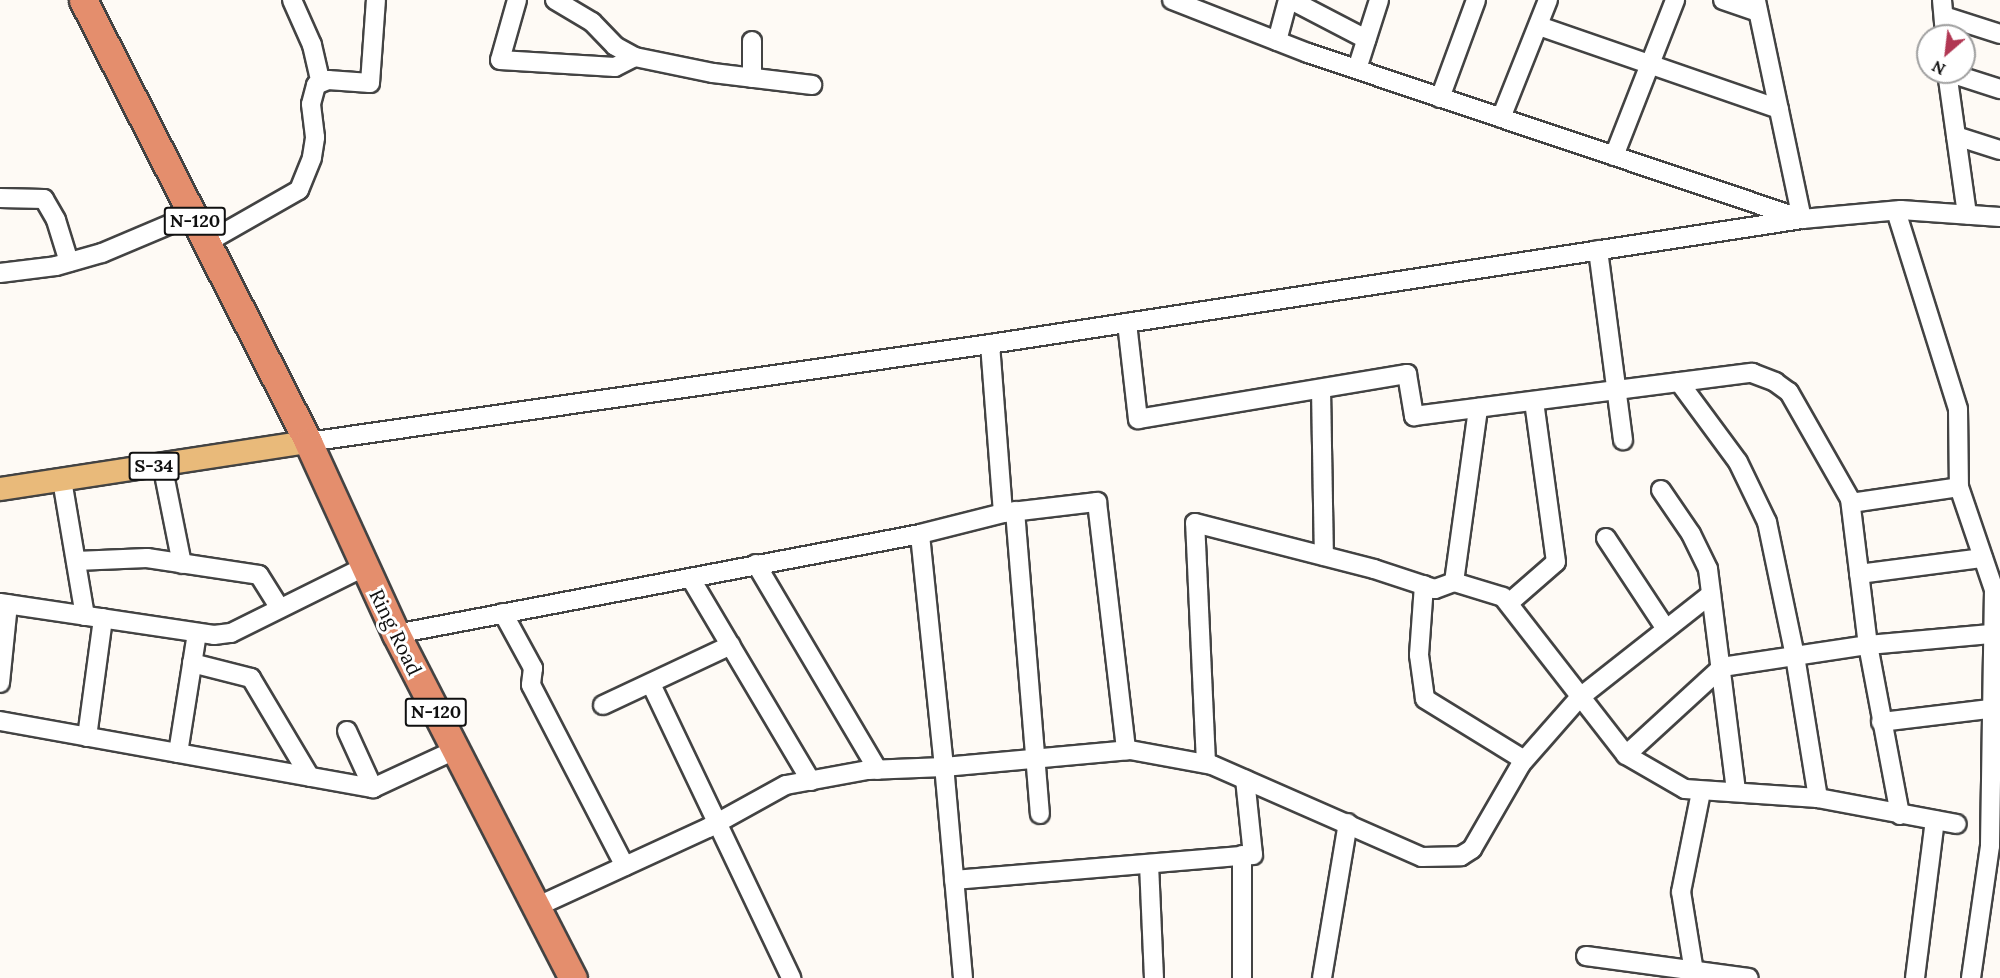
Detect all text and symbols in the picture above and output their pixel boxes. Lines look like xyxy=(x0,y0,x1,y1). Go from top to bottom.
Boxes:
north arrow xyxy=(1916,24,1976,84)
text: N xyxy=(1928,56,1949,80)
road number: N-120 xyxy=(164,206,226,236)
road number: S-34 xyxy=(128,451,180,481)
street label: Ring Road xyxy=(365,585,427,679)
road number: N-120 xyxy=(404,697,468,727)

